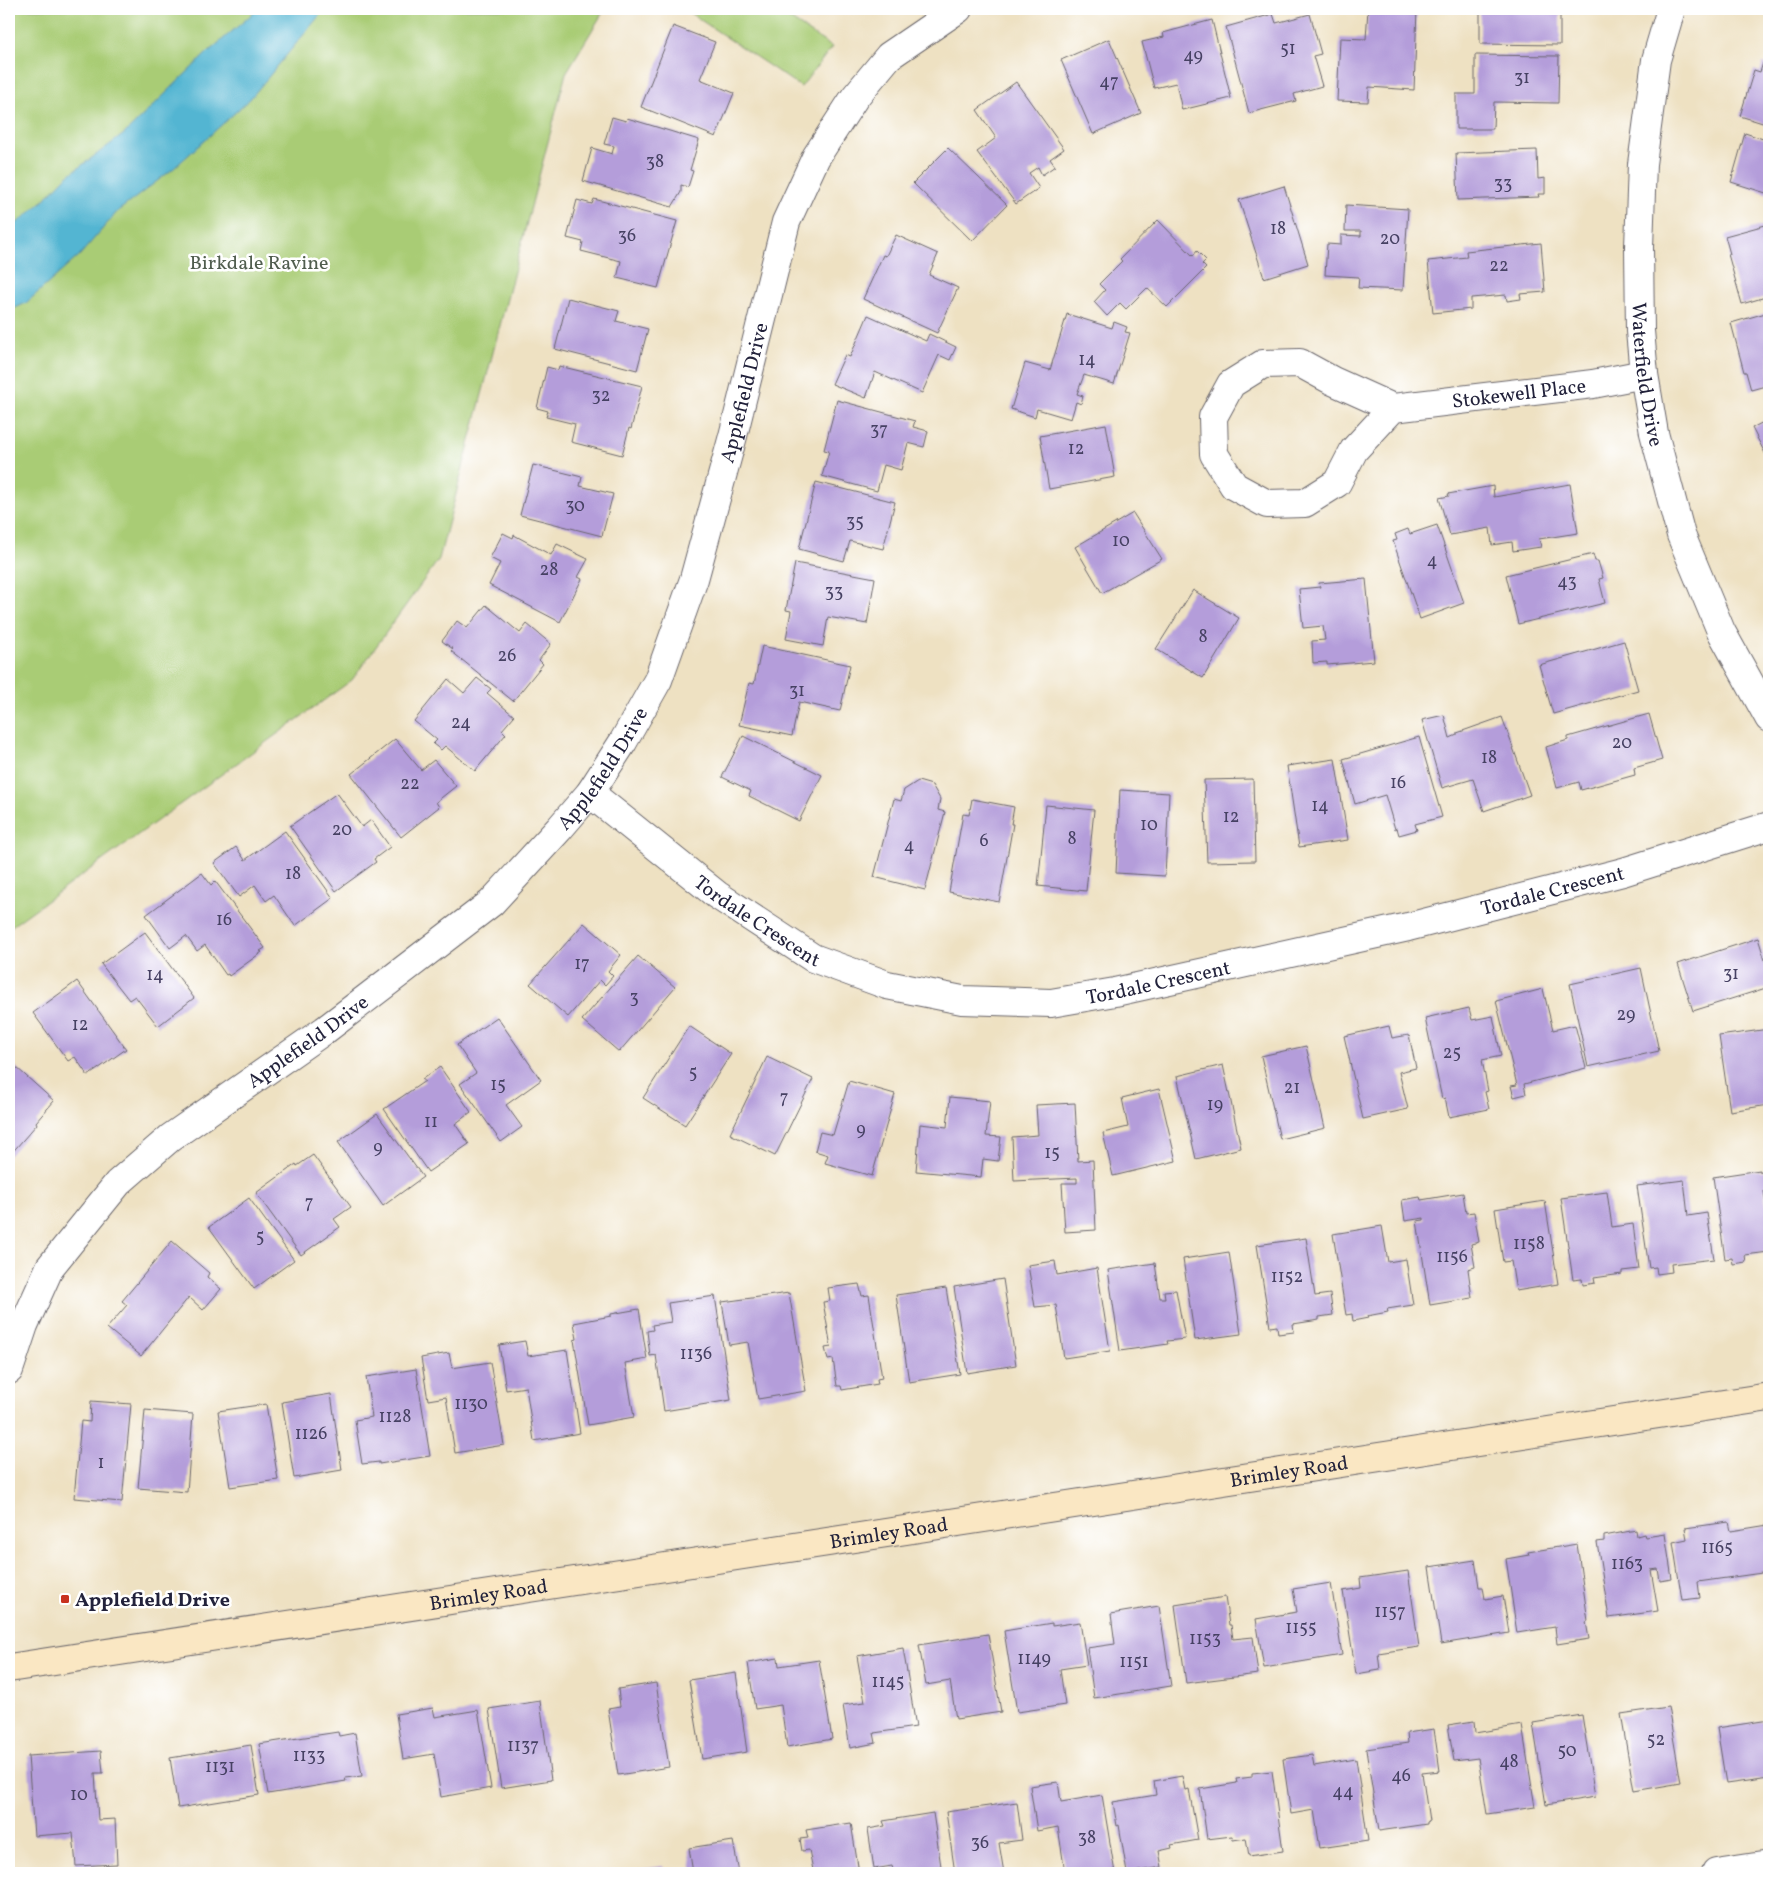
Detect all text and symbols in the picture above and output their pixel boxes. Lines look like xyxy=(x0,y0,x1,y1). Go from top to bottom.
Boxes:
house number: 51 xyxy=(1280,37,1296,62)
house number: 49 xyxy=(1183,44,1203,69)
house number: 31 xyxy=(1514,66,1530,91)
house number: 47 xyxy=(1099,70,1119,95)
house number: 38 xyxy=(646,150,664,175)
house number: 33 xyxy=(1494,172,1512,197)
house number: 18 xyxy=(1270,217,1286,242)
house number: 36 xyxy=(618,224,636,249)
house number: 20 xyxy=(1380,227,1400,252)
park label: Birkdale Ravine xyxy=(189,250,329,278)
house number: 22 xyxy=(1489,254,1509,279)
street label: Waterfield Drive xyxy=(1624,302,1669,450)
street label: Applefield Drive xyxy=(714,320,777,466)
house number: 14 xyxy=(1078,348,1096,373)
street label: Stokewell Place xyxy=(1450,373,1588,417)
house number: 32 xyxy=(592,384,610,409)
house number: 37 xyxy=(870,418,888,443)
house number: 12 xyxy=(1068,437,1084,462)
house number: 30 xyxy=(565,494,585,519)
house number: 35 xyxy=(846,510,864,535)
house number: 10 xyxy=(1112,529,1130,554)
house number: 4 xyxy=(1427,549,1437,574)
house number: 28 xyxy=(540,558,558,583)
house number: 43 xyxy=(1557,570,1577,595)
house number: 33 xyxy=(825,580,843,605)
house number: 8 xyxy=(1198,625,1208,650)
house number: 26 xyxy=(498,644,516,669)
house number: 31 xyxy=(789,679,805,704)
street label: Applefield Drive xyxy=(552,703,656,837)
house number: 24 xyxy=(451,711,471,736)
house number: 20 xyxy=(1612,731,1632,756)
house number: 18 xyxy=(1481,746,1497,771)
house number: 16 xyxy=(1390,771,1406,796)
house number: 22 xyxy=(400,772,420,797)
house number: 14 xyxy=(1311,794,1329,819)
house number: 12 xyxy=(1223,805,1239,830)
house number: 10 xyxy=(1140,813,1158,838)
house number: 20 xyxy=(332,818,352,843)
house number: 8 xyxy=(1067,827,1077,852)
house number: 6 xyxy=(979,829,989,854)
house number: 4 xyxy=(904,834,914,859)
street label: Tordale Crescent xyxy=(1478,860,1627,924)
house number: 18 xyxy=(285,862,301,887)
street label: Tordale Crescent xyxy=(687,870,823,975)
house number: 16 xyxy=(216,908,232,933)
house number: 17 xyxy=(574,952,590,977)
street label: Tordale Crescent xyxy=(1084,955,1233,1013)
house number: 31 xyxy=(1723,962,1739,987)
house number: 14 xyxy=(146,963,164,988)
house number: 3 xyxy=(629,986,639,1011)
street label: Applefield Drive xyxy=(242,989,375,1096)
house number: 29 xyxy=(1617,1003,1635,1028)
house number: 12 xyxy=(72,1013,88,1038)
house number: 25 xyxy=(1443,1041,1461,1066)
house number: 5 xyxy=(689,1061,697,1086)
house number: 15 xyxy=(490,1073,506,1098)
house number: 21 xyxy=(1284,1076,1300,1101)
house number: 7 xyxy=(780,1086,788,1111)
house number: 19 xyxy=(1207,1093,1223,1118)
house number: 11 xyxy=(424,1110,438,1135)
house number: 9 xyxy=(856,1118,866,1143)
house number: 9 xyxy=(373,1136,383,1161)
house number: 15 xyxy=(1044,1141,1060,1166)
house number: 7 xyxy=(305,1191,313,1216)
house number: 5 xyxy=(256,1225,264,1250)
house number: 1158 xyxy=(1513,1232,1545,1257)
house number: 1156 xyxy=(1436,1245,1468,1270)
house number: 1152 xyxy=(1271,1265,1303,1290)
house number: 1136 xyxy=(680,1342,712,1367)
house number: 1130 xyxy=(454,1392,488,1417)
house number: 1128 xyxy=(379,1405,411,1430)
house number: 1126 xyxy=(295,1422,327,1447)
street label: Brimley Road xyxy=(1228,1450,1350,1496)
house number: 1 xyxy=(98,1451,104,1476)
street label: Brimley Road xyxy=(828,1512,950,1557)
house number: 1165 xyxy=(1701,1536,1733,1561)
house number: 1163 xyxy=(1611,1552,1643,1577)
street label: Brimley Road xyxy=(428,1573,550,1619)
place label: Applefield Drive xyxy=(75,1587,230,1615)
marker: Applefield Drive xyxy=(59,1593,71,1605)
house number: 1157 xyxy=(1374,1600,1406,1625)
house number: 1155 xyxy=(1285,1616,1317,1641)
house number: 1153 xyxy=(1189,1627,1221,1652)
house number: 1149 xyxy=(1017,1647,1051,1672)
house number: 1151 xyxy=(1119,1650,1149,1675)
house number: 1145 xyxy=(872,1670,904,1695)
house number: 52 xyxy=(1647,1728,1665,1753)
house number: 1137 xyxy=(507,1734,539,1759)
house number: 50 xyxy=(1557,1739,1577,1764)
house number: 1133 xyxy=(293,1744,325,1769)
house number: 48 xyxy=(1499,1750,1519,1775)
house number: 1131 xyxy=(205,1755,235,1780)
house number: 46 xyxy=(1391,1764,1411,1789)
house number: 44 xyxy=(1332,1780,1354,1805)
house number: 10 xyxy=(70,1783,88,1808)
house number: 38 xyxy=(1078,1826,1096,1851)
house number: 36 xyxy=(971,1831,989,1856)

